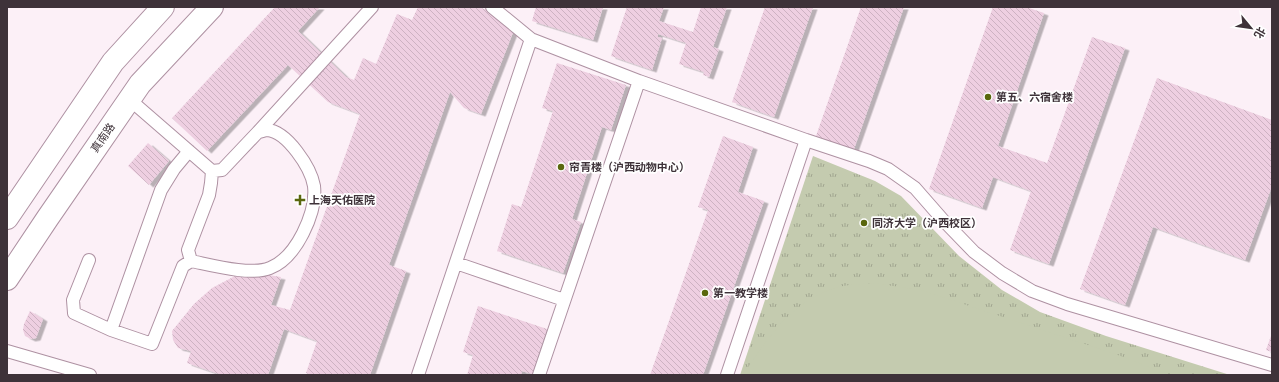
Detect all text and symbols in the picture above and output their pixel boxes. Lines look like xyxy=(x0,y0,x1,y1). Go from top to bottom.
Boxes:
north arrow xyxy=(1231,8,1271,48)
text: 北 xyxy=(1251,25,1268,41)
place label: 第五、六宿舍楼 xyxy=(996,91,1073,104)
marker: 第五、六宿舍楼 xyxy=(983,92,993,102)
street label: 真南路 xyxy=(88,121,118,155)
place label: 帘青楼（沪西动物中心） xyxy=(569,161,690,174)
marker: 帘青楼（沪西动物中心） xyxy=(556,162,566,172)
marker: 上海天佑医院 xyxy=(294,194,306,206)
place label: 上海天佑医院 xyxy=(309,194,375,207)
place label: 同济大学（沪西校区） xyxy=(872,217,982,230)
marker: 同济大学（沪西校区） xyxy=(859,218,869,228)
place label: 第一教学楼 xyxy=(713,287,768,300)
marker: 第一教学楼 xyxy=(700,288,710,298)

